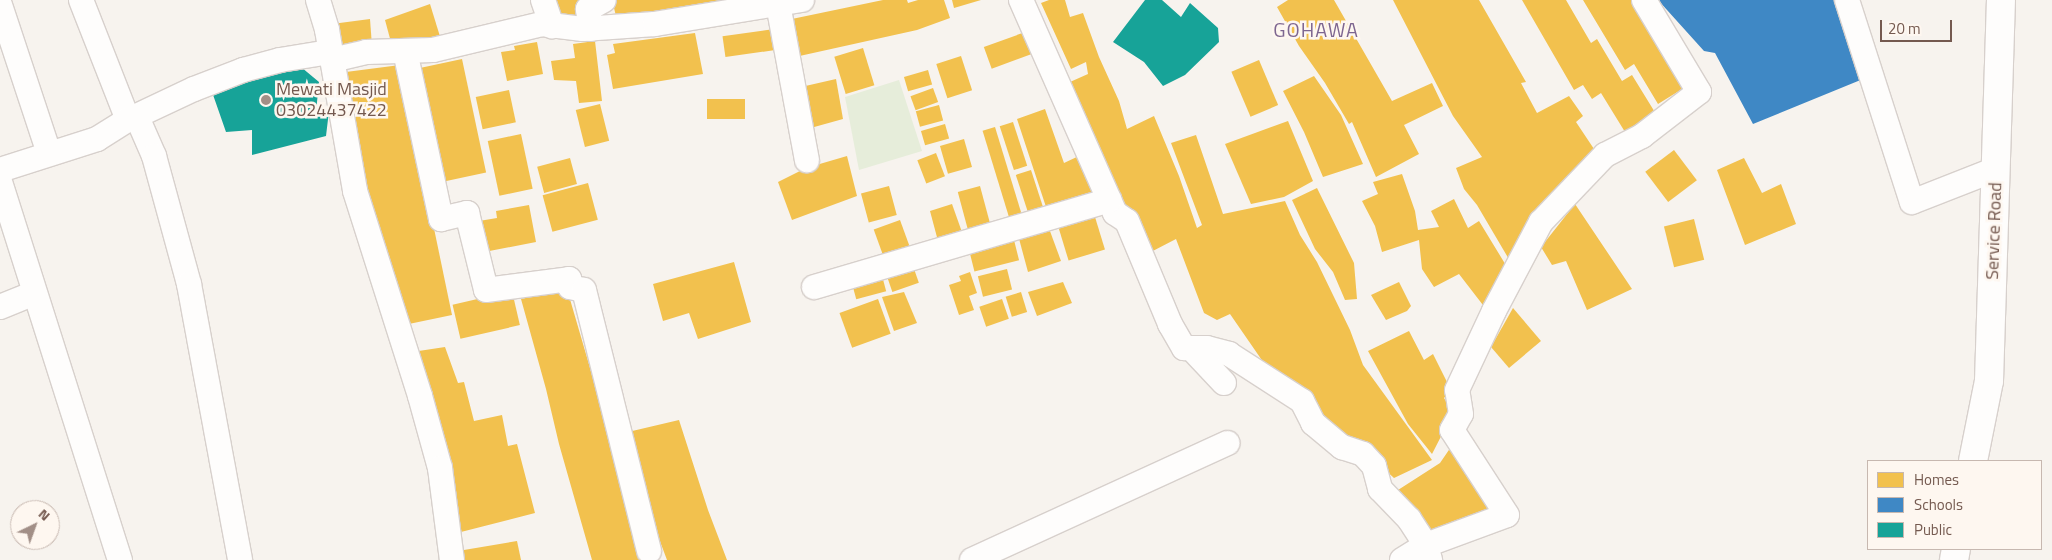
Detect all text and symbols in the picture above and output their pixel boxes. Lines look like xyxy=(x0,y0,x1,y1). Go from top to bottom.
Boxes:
scale bar xyxy=(1882,10,1954,42)
district label: GOHAWA xyxy=(1272,17,1360,41)
text: 20 m xyxy=(1888,17,1921,40)
place label: Mewati Masjid 03024437422 xyxy=(276,79,387,122)
marker: Mewati Masjid 03024437422 xyxy=(260,94,272,106)
street label: Service Road xyxy=(1982,182,2006,280)
legend xyxy=(1867,460,2042,550)
text: Homes xyxy=(1914,468,1959,491)
text: Schools xyxy=(1914,493,1963,516)
north arrow xyxy=(10,500,60,550)
text: N xyxy=(34,503,55,525)
text: Public xyxy=(1914,518,1952,541)

